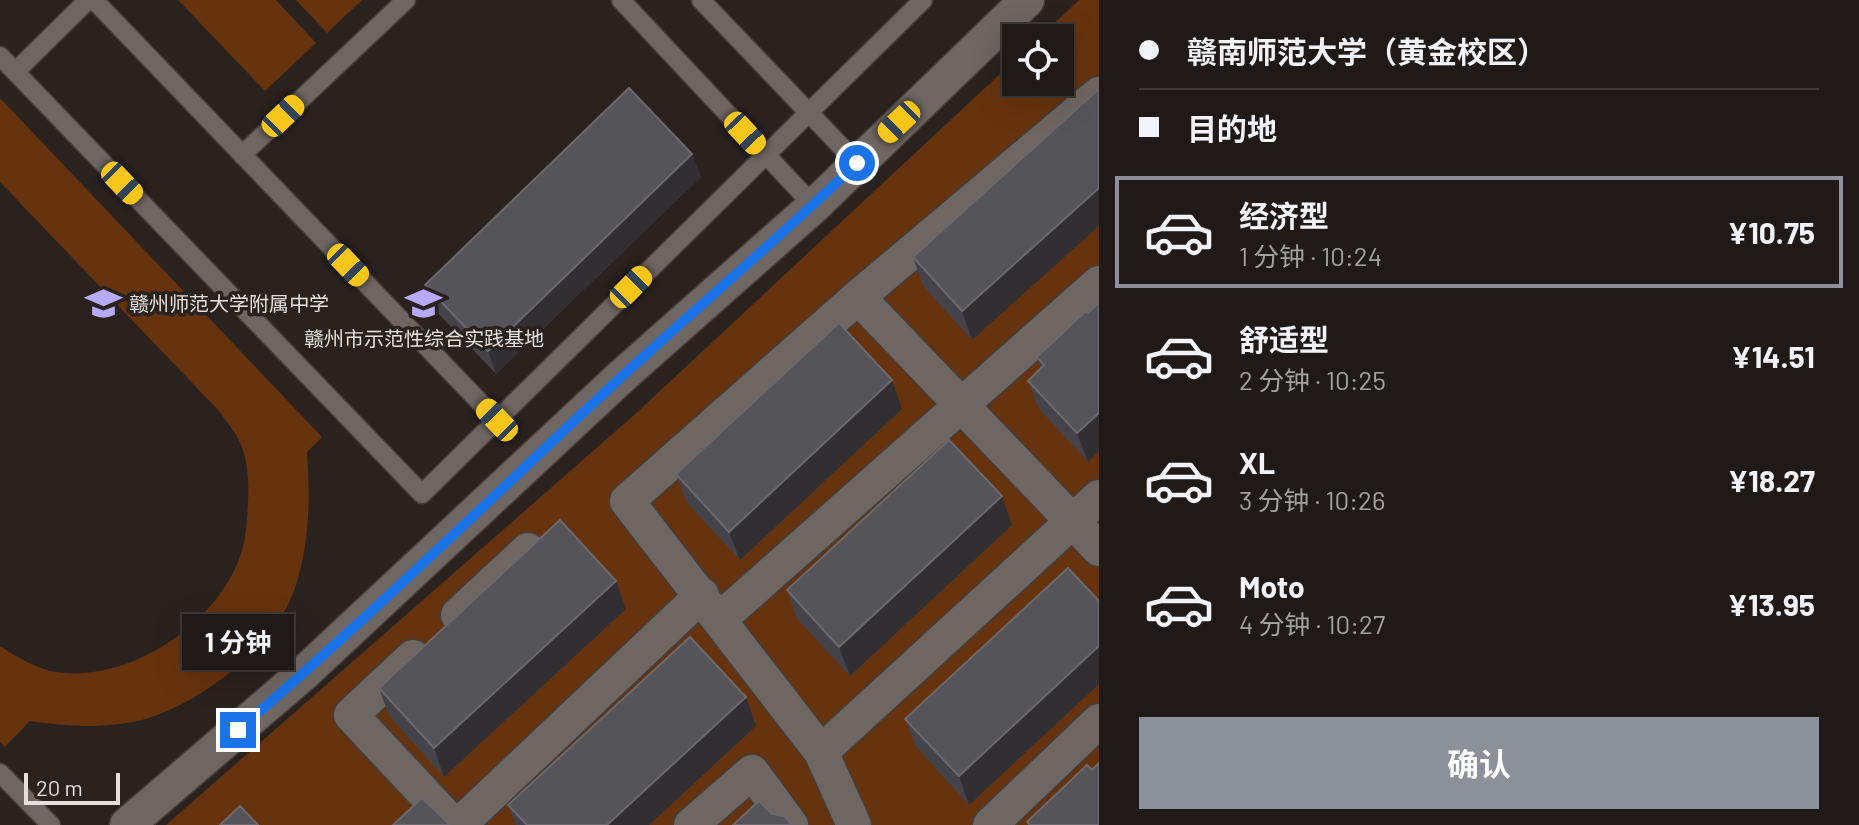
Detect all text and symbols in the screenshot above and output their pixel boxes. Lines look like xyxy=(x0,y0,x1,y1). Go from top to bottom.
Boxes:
map controls xyxy=(1002,24,1074,96)
button: locate xyxy=(1002,24,1074,96)
text: 赣南师范大学（黄金校区） xyxy=(1187,33,1547,69)
car xyxy=(257,91,309,141)
car xyxy=(873,97,925,147)
car xyxy=(720,107,770,159)
text: 目的地 xyxy=(1187,110,1277,146)
route start xyxy=(839,145,875,181)
car xyxy=(97,157,147,209)
icon: car xyxy=(1143,196,1215,268)
text: 经济型 xyxy=(1239,197,1329,233)
text: ¥10.75 xyxy=(1728,214,1815,250)
car xyxy=(323,239,373,291)
text: 1 分钟 · 10:24 xyxy=(1239,240,1382,271)
car xyxy=(606,262,656,312)
school or university icon: 赣州师范大学附属中学 xyxy=(84,284,122,322)
school or university icon: 赣州市示范性综合实践基地 xyxy=(405,284,443,322)
place label: 赣州师范大学附属中学 xyxy=(129,291,329,315)
icon: car xyxy=(1143,320,1215,392)
text: 舒适型 xyxy=(1239,321,1329,357)
place label: 赣州市示范性综合实践基地 xyxy=(304,326,544,350)
text: ¥14.51 xyxy=(1731,338,1815,374)
text: 2 分钟 · 10:25 xyxy=(1239,364,1386,395)
car xyxy=(472,394,522,446)
icon: car xyxy=(1143,444,1215,516)
text: XL xyxy=(1239,444,1275,480)
text: ¥18.27 xyxy=(1728,462,1815,498)
text: 3 分钟 · 10:26 xyxy=(1239,484,1385,515)
icon: car xyxy=(1143,568,1215,640)
text: Moto xyxy=(1239,568,1305,604)
text: ¥13.95 xyxy=(1727,586,1815,622)
text: 4 分钟 · 10:27 xyxy=(1239,608,1385,639)
callout: 1 分钟 xyxy=(182,614,294,670)
text: 1 分钟 xyxy=(205,626,271,657)
route end xyxy=(220,712,256,748)
button: 确认 xyxy=(1139,717,1819,809)
scale bar xyxy=(24,769,120,805)
text: 20 m xyxy=(36,774,83,800)

